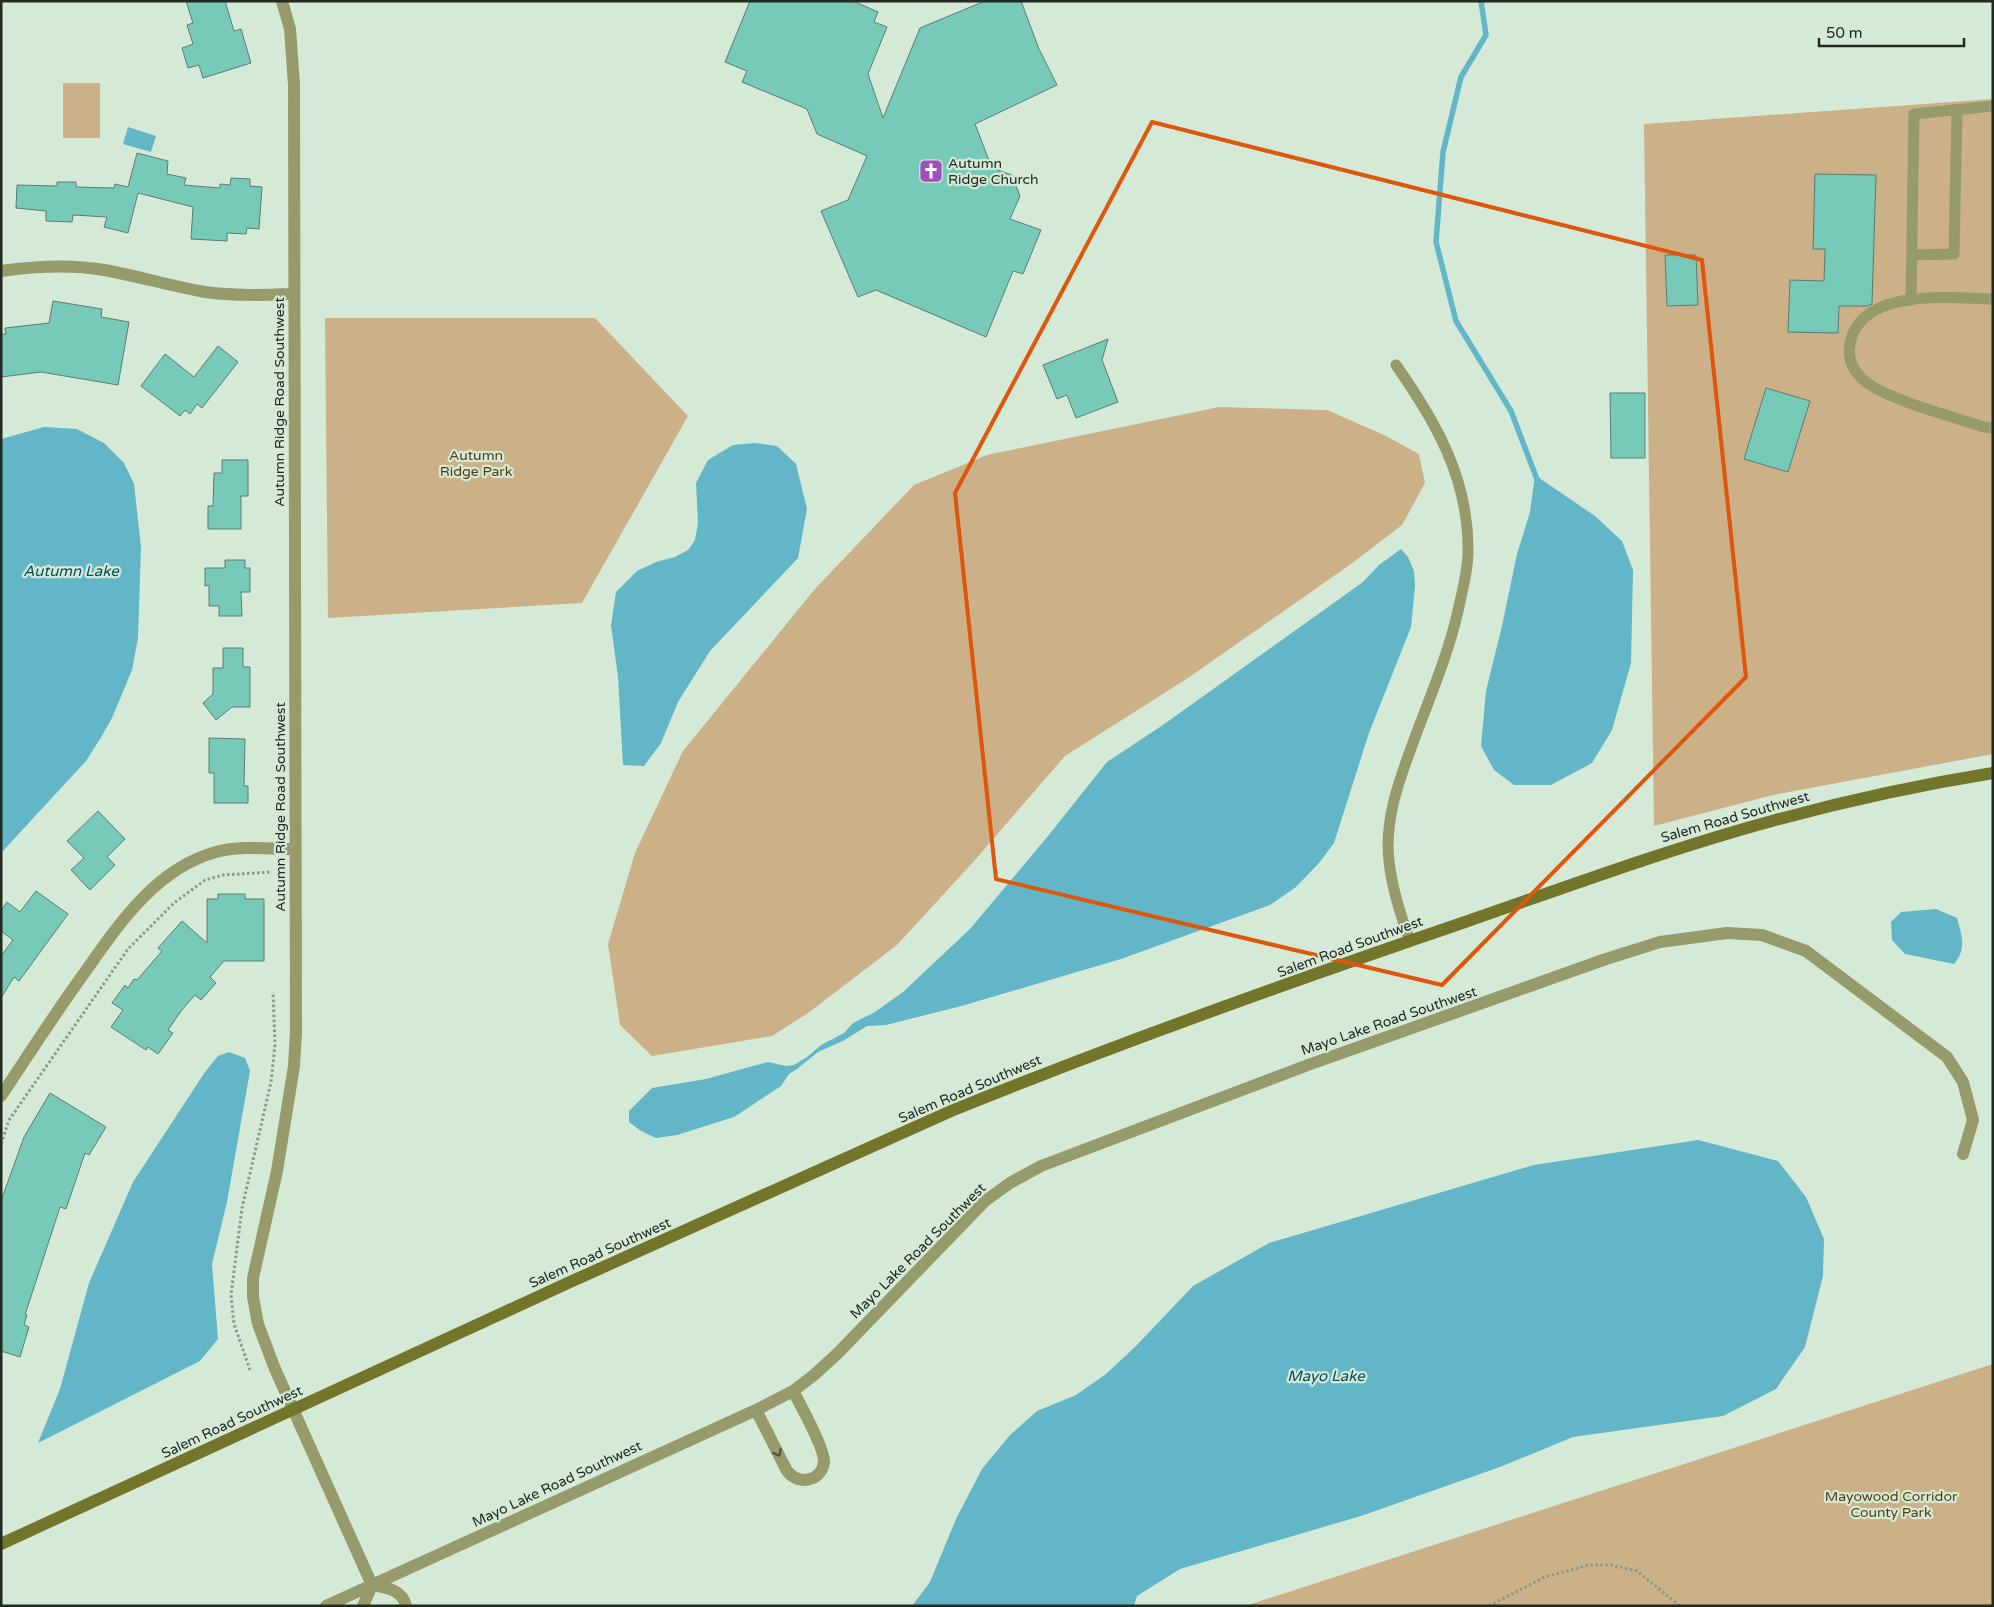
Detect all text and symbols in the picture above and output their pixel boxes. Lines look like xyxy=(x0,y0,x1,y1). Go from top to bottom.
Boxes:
scale bar xyxy=(1819,15,1964,47)
text: 50 m xyxy=(1826,24,1863,42)
place label: Autumn Ridge Church xyxy=(948,155,1039,188)
church icon: Autumn Ridge Church xyxy=(918,158,944,184)
street label: Autumn Ridge Road Southwest xyxy=(271,297,288,507)
park label: Autumn Ridge Park xyxy=(440,447,513,480)
water label: Autumn Lake xyxy=(23,562,120,580)
street label: Autumn Ridge Road Southwest xyxy=(272,702,289,912)
street label: Salem Road Southwest xyxy=(1659,787,1812,846)
street label: Salem Road Southwest xyxy=(1275,913,1426,981)
street label: Mayo Lake Road Southwest xyxy=(1299,983,1480,1059)
street label: Salem Road Southwest xyxy=(896,1051,1045,1127)
street label: Mayo Lake Road Southwest xyxy=(847,1179,990,1322)
street label: Salem Road Southwest xyxy=(526,1214,674,1292)
water label: Mayo Lake xyxy=(1287,1367,1366,1385)
street label: Salem Road Southwest xyxy=(159,1382,306,1462)
street label: Mayo Lake Road Southwest xyxy=(470,1437,645,1531)
one-way arrow xyxy=(772,1448,782,1457)
park label: Mayowood Corridor County Park xyxy=(1825,1488,1958,1521)

